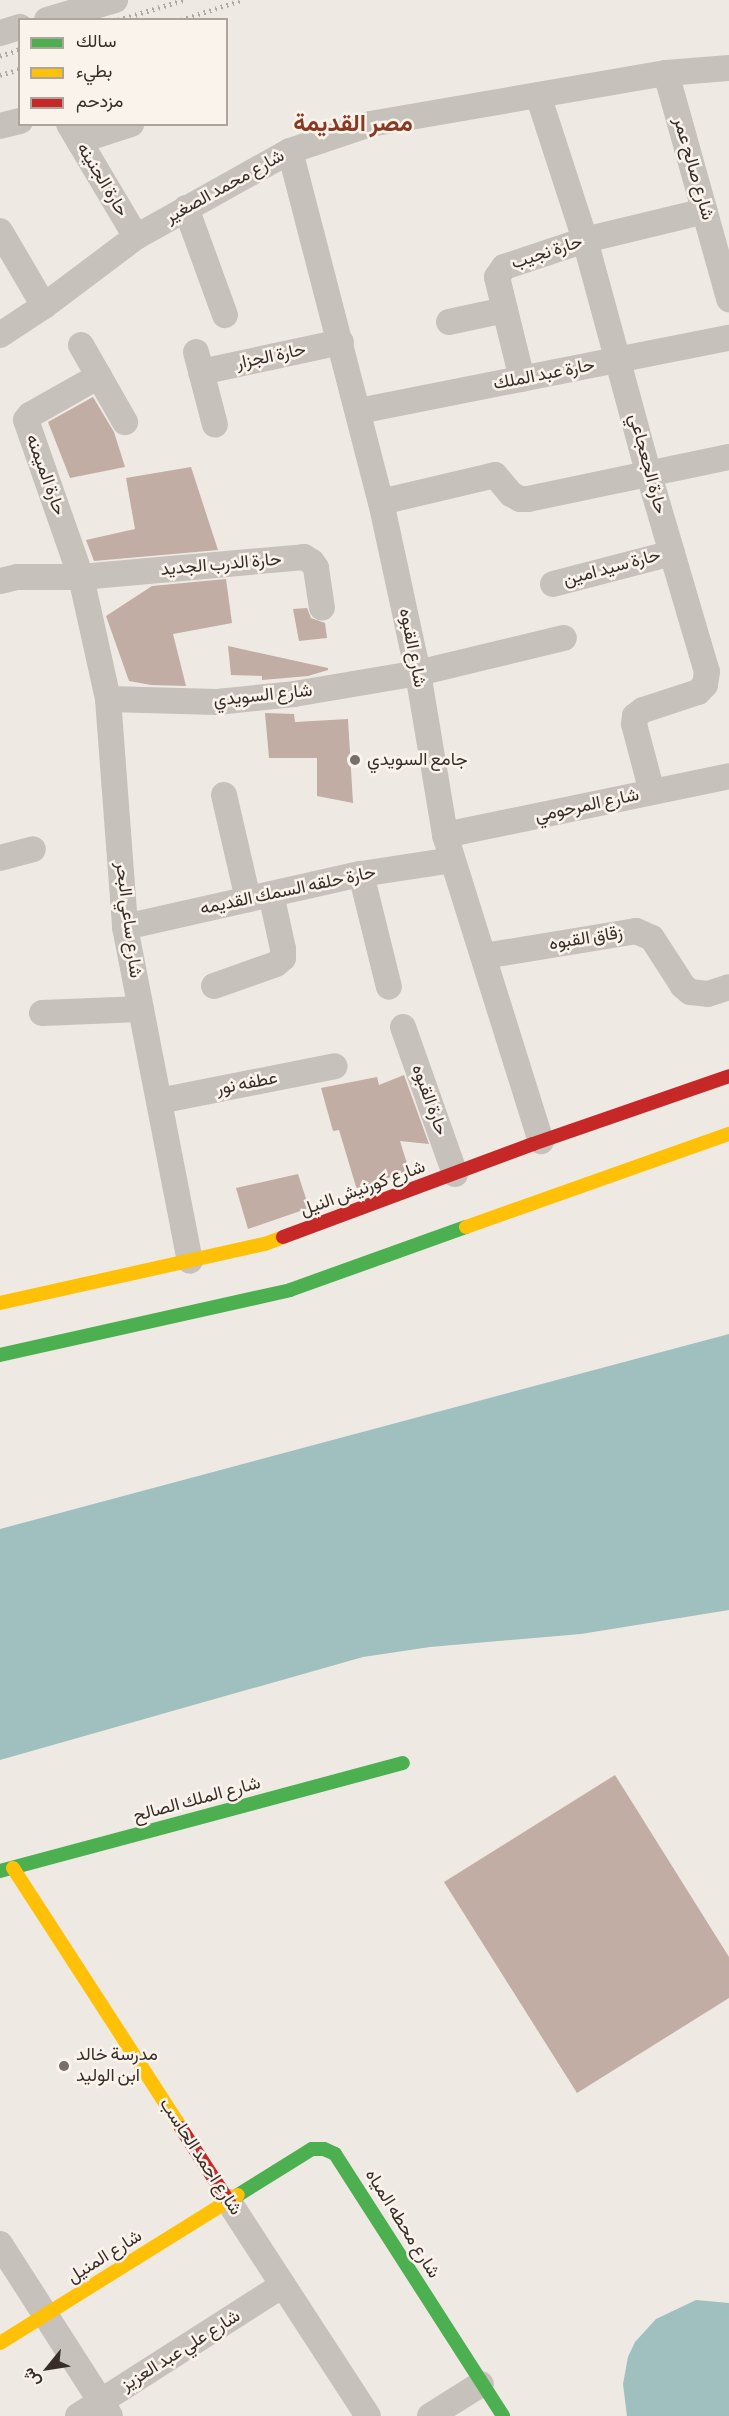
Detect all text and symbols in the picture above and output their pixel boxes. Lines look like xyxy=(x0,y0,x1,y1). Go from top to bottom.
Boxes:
legend xyxy=(18,18,228,126)
text: سالك xyxy=(76,31,116,52)
text: بطيء xyxy=(76,61,112,82)
text: مزدحم xyxy=(76,91,123,112)
district label: مصر القديمة xyxy=(293,110,413,138)
street label: شارع صالح عمر xyxy=(668,115,718,223)
street label: حارة الجنينه xyxy=(72,139,132,221)
street label: شارع محمد الصغير xyxy=(162,145,288,229)
street label: حارة نجيب xyxy=(509,231,585,275)
street label: حارة الجزار xyxy=(234,339,308,375)
street label: حارة عبد الملك xyxy=(492,355,596,395)
street label: حارة الجعجاعي xyxy=(623,412,671,516)
street label: حارة الميمنه xyxy=(20,432,70,518)
street label: حارة سيد امين xyxy=(561,545,663,591)
street label: حارة الدرب الجديد xyxy=(160,549,282,581)
street label: شارع القبوه xyxy=(394,607,430,689)
street label: شارع السويدي xyxy=(212,680,314,712)
place label: جامع السويدي xyxy=(367,749,467,771)
marker: جامع السويدي xyxy=(348,753,362,767)
street label: شارع المرحومي xyxy=(533,784,641,828)
street label: شارع ساعي البحر xyxy=(110,861,146,979)
street label: حارة حلقه السمك القديمه xyxy=(198,862,378,920)
street label: زقاق القبوه xyxy=(548,923,624,955)
street label: حارة القبوه xyxy=(406,1062,452,1138)
street label: عطفه نور xyxy=(215,1067,279,1101)
street label: شارع كورنيش النيل xyxy=(298,1156,428,1222)
street label: شارع الملك الصالح xyxy=(131,1773,263,1827)
place label: مدرسة خالد ابن الوليد xyxy=(76,2045,158,2088)
marker: مدرسة خالد ابن الوليد xyxy=(57,2059,71,2073)
street label: شارع احمد الحاسب xyxy=(154,2094,246,2220)
street label: شارع محطه المياه xyxy=(360,2165,444,2283)
street label: شارع المنيل xyxy=(64,2226,146,2288)
street label: شارع علي عبد العزيز xyxy=(117,2306,245,2396)
north arrow xyxy=(18,2338,78,2398)
text: ش xyxy=(19,2364,45,2390)

